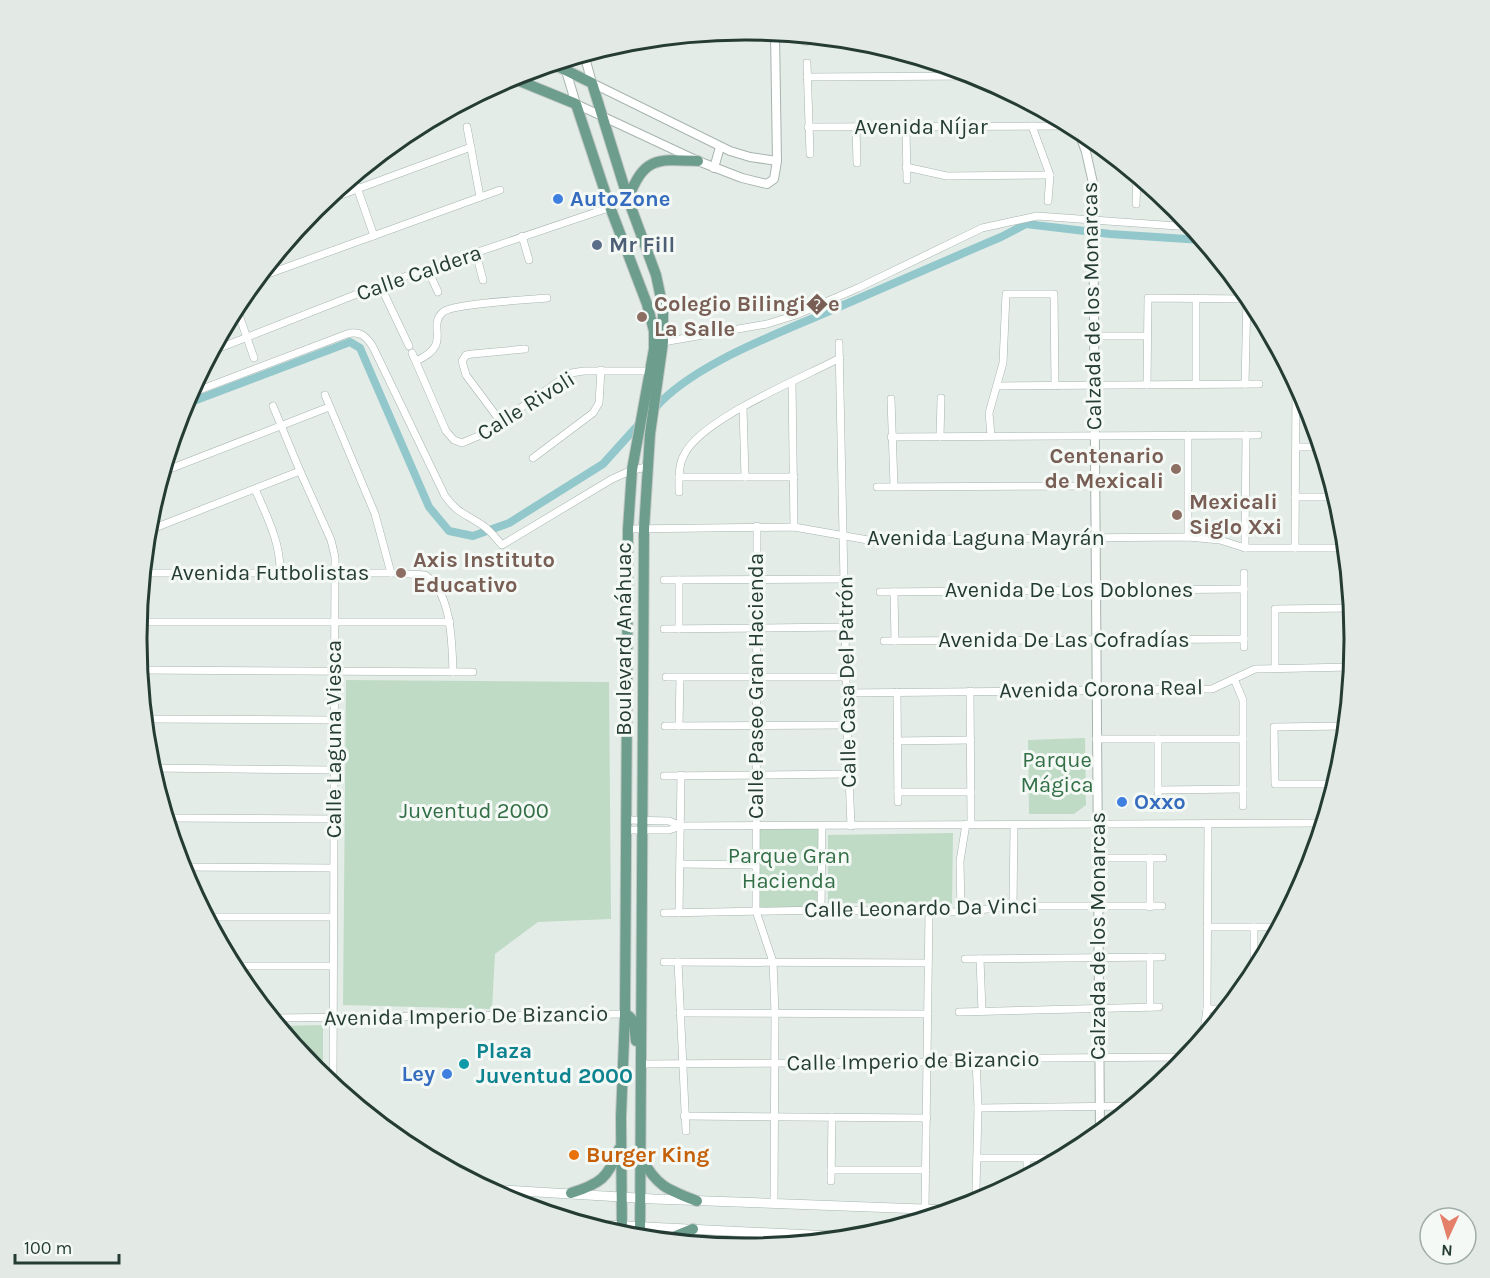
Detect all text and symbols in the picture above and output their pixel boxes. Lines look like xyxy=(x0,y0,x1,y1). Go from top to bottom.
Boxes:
street label: Avenida Níjar xyxy=(854,114,988,140)
street label: Calzada de los Monarcas xyxy=(1077,182,1107,430)
place label: AutoZone xyxy=(570,186,670,212)
marker: AutoZone xyxy=(551,192,565,206)
place label: Mr Fill xyxy=(609,232,675,258)
marker: Mr Fill xyxy=(590,238,604,252)
street label: Calle Caldera xyxy=(353,239,485,307)
place label: Colegio Bilingi�e La Salle xyxy=(654,291,840,342)
marker: Colegio Bilingi�e La Salle xyxy=(635,310,649,324)
street label: Calle Rivoli xyxy=(472,366,580,446)
place label: Centenario de Mexicali xyxy=(1045,443,1164,494)
marker: Centenario de Mexicali xyxy=(1169,462,1183,476)
place label: Mexicali Siglo Xxi xyxy=(1189,489,1282,540)
marker: Mexicali Siglo Xxi xyxy=(1170,508,1184,522)
street label: Avenida Laguna Mayrán xyxy=(867,525,1105,551)
street label: Boulevard Anáhuac xyxy=(611,542,637,736)
place label: Axis Instituto Educativo xyxy=(413,547,555,598)
street label: Calle Paseo Gran Hacienda xyxy=(743,553,769,819)
street label: Avenida Futbolistas xyxy=(171,560,369,586)
marker: Axis Instituto Educativo xyxy=(394,566,408,580)
street label: Calle Casa Del Patrón xyxy=(832,576,862,788)
street label: Avenida De Los Doblones xyxy=(945,577,1193,603)
street label: Avenida De Las Cofradías xyxy=(938,627,1190,653)
street label: Calle Laguna Viesca xyxy=(321,640,347,838)
street label: Avenida Corona Real xyxy=(999,674,1203,704)
park label: Parque Mágica xyxy=(1020,747,1094,798)
place label: Oxxo xyxy=(1134,789,1186,815)
marker: Oxxo xyxy=(1115,795,1129,809)
park label: Juventud 2000 xyxy=(399,798,549,824)
street label: Calzada de los Monarcas xyxy=(1085,812,1111,1060)
park label: Parque Gran Hacienda xyxy=(728,843,850,894)
street label: Calle Leonardo Da Vinci xyxy=(804,893,1038,923)
street label: Avenida Imperio De Bizancio xyxy=(324,1001,608,1031)
place label: Plaza Juventud 2000 xyxy=(476,1038,633,1089)
street label: Calle Imperio de Bizancio xyxy=(786,1046,1040,1076)
marker: Plaza Juventud 2000 xyxy=(457,1057,471,1071)
place label: Ley xyxy=(401,1061,435,1087)
marker: Ley xyxy=(440,1067,454,1081)
place label: Burger King xyxy=(586,1142,709,1168)
marker: Burger King xyxy=(567,1148,581,1162)
north arrow xyxy=(1418,1206,1478,1266)
scale bar xyxy=(15,1227,118,1265)
text: 100 m xyxy=(24,1237,72,1259)
text: N xyxy=(1441,1241,1453,1260)

